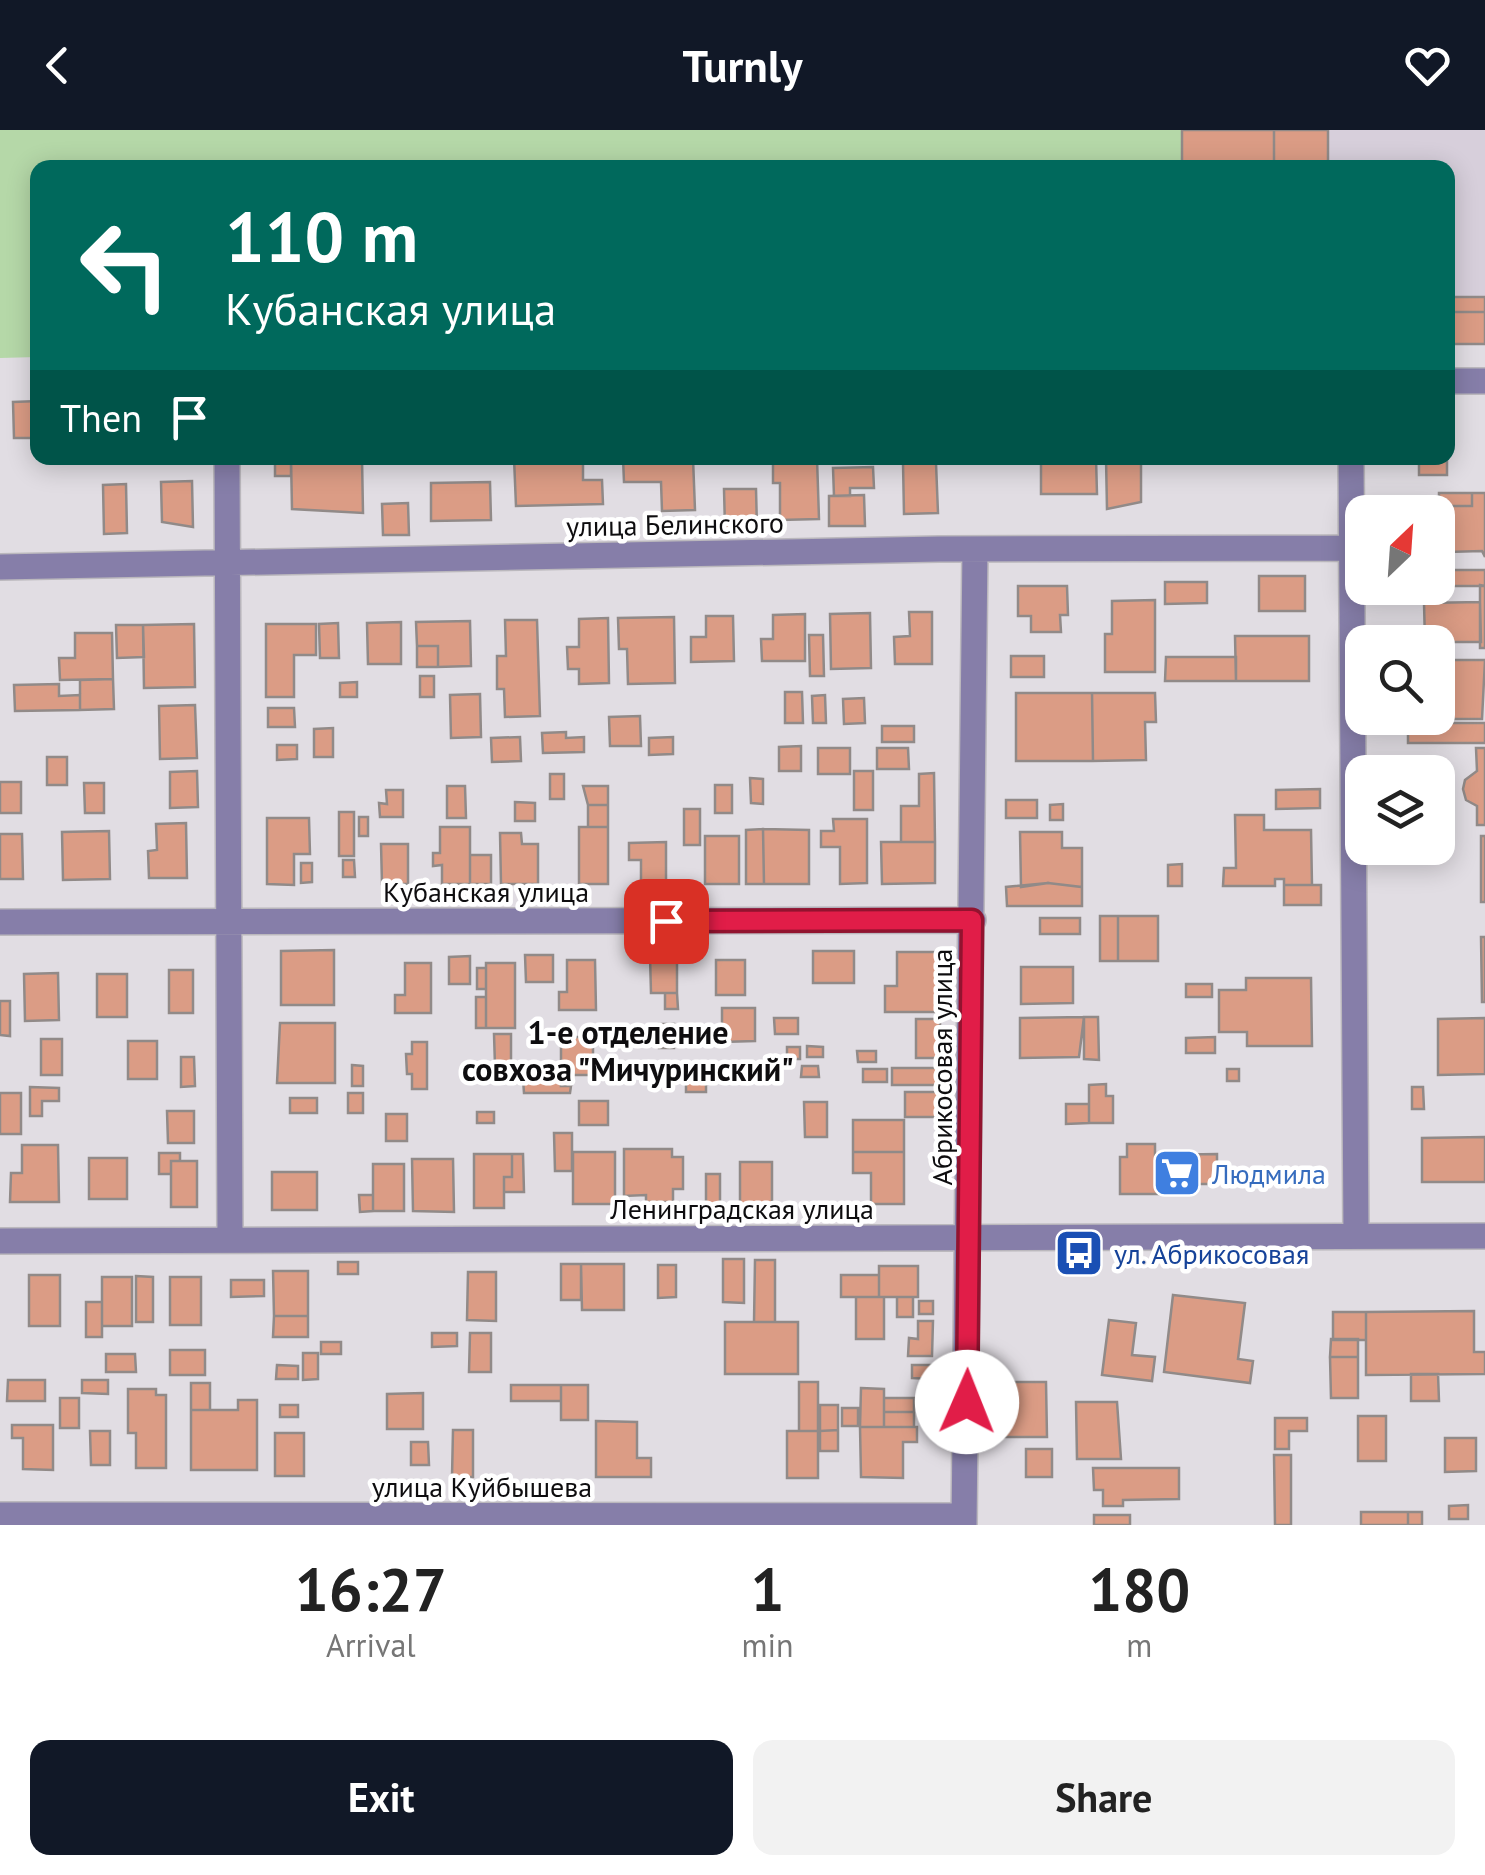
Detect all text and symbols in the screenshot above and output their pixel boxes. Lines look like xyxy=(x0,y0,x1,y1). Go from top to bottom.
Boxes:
text: Turnly xyxy=(682,36,803,94)
icon: back xyxy=(30,38,85,93)
icon: heart xyxy=(1400,38,1455,93)
text: 110 m xyxy=(225,191,418,281)
icon: left xyxy=(60,200,190,330)
text: Кубанская улица xyxy=(225,279,556,337)
icon: arrive xyxy=(162,390,217,445)
text: Then xyxy=(60,393,142,442)
north arrow xyxy=(1345,495,1455,605)
map controls xyxy=(1345,495,1455,865)
street label: улица Белинского xyxy=(566,504,784,544)
button: search xyxy=(1345,625,1455,735)
button: layers xyxy=(1345,755,1455,865)
street label: Кубанская улица xyxy=(383,873,589,910)
pin xyxy=(624,879,709,964)
icon: arrive xyxy=(639,894,694,949)
street label: Абрикосовая улица xyxy=(923,949,960,1185)
district label: 1-е отделение совхоза "Мичуринский" xyxy=(462,1011,794,1090)
supermarket icon: Людмила xyxy=(1151,1147,1203,1199)
place label: Людмила xyxy=(1211,1155,1326,1192)
street label: Ленинградская улица xyxy=(609,1190,874,1227)
bus stop icon: ул. Абрикосовая xyxy=(1053,1227,1105,1279)
place label: ул. Абрикосовая xyxy=(1114,1235,1309,1272)
position arrow xyxy=(915,1350,1019,1454)
street label: улица Куйбышева xyxy=(372,1468,592,1505)
text: 16:27 xyxy=(295,1550,447,1628)
text: 1 xyxy=(751,1550,785,1628)
text: 180 xyxy=(1088,1550,1190,1628)
text: Arrival xyxy=(326,1624,416,1666)
text: min xyxy=(742,1624,794,1666)
text: m xyxy=(1126,1624,1152,1666)
button: Exit xyxy=(30,1740,733,1855)
button: Share xyxy=(753,1740,1455,1855)

